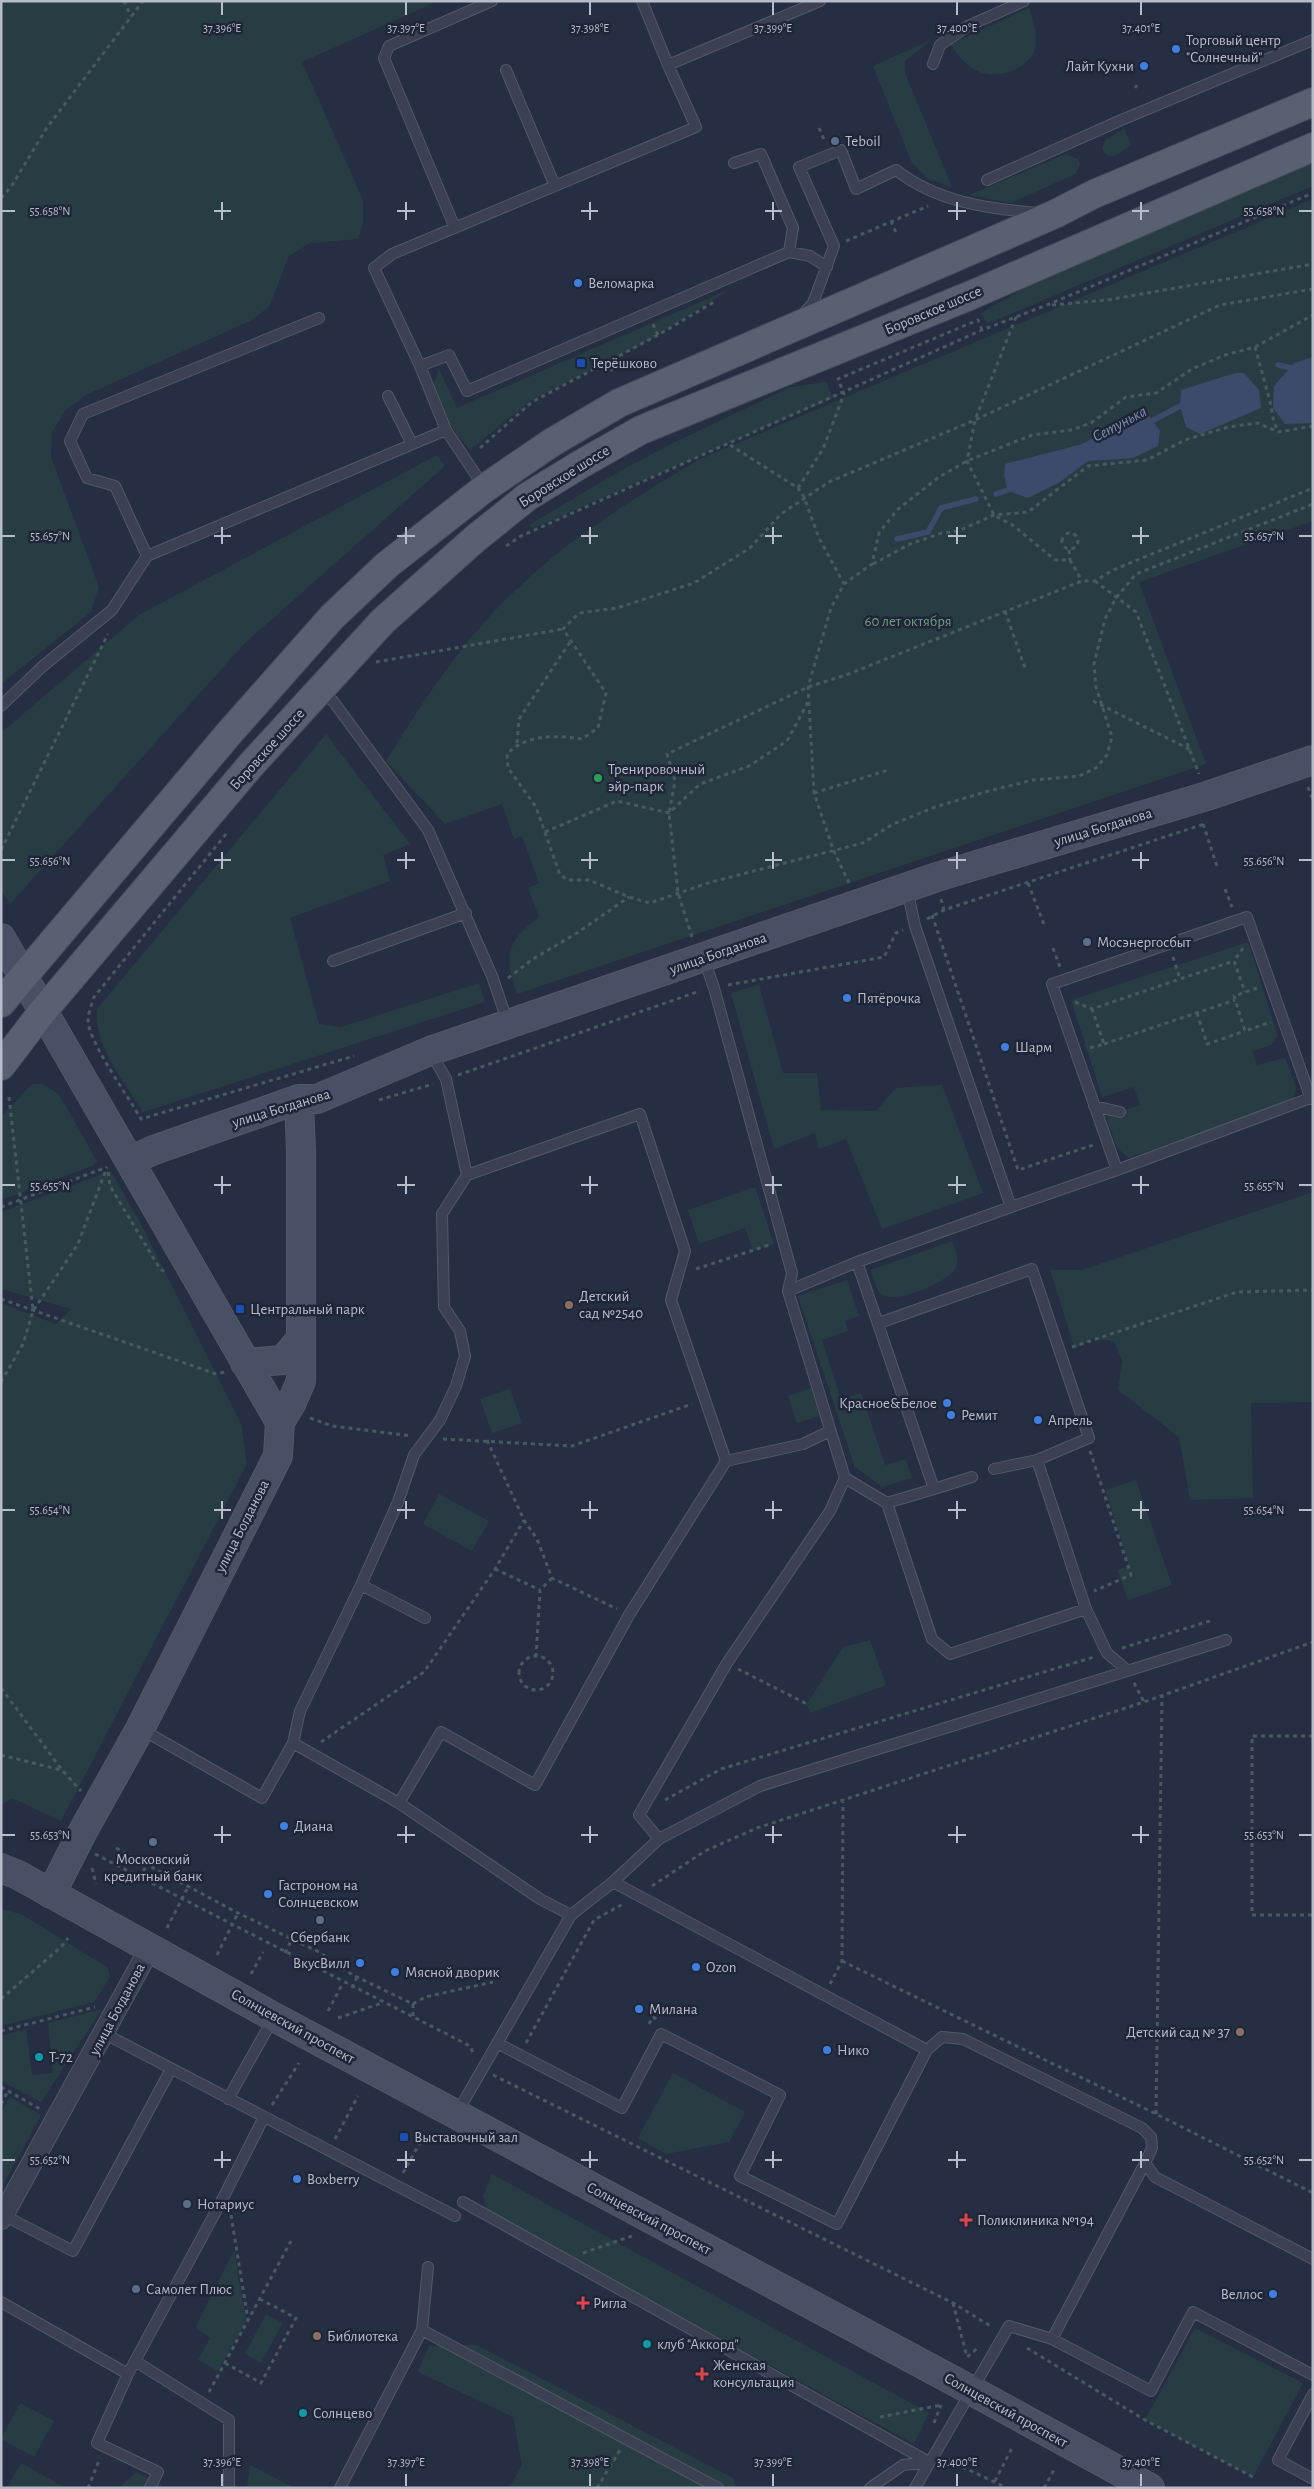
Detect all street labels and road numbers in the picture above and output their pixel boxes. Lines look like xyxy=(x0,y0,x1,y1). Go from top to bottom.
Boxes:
street label: Боровское шоссе xyxy=(883,283,984,338)
street label: Боровское шоссе xyxy=(516,443,612,510)
street label: Боровское шоссе xyxy=(227,706,308,793)
street label: улица Богданова xyxy=(1051,805,1154,850)
street label: улица Богданова xyxy=(667,930,769,977)
street label: улица Богданова xyxy=(229,1086,332,1131)
street label: улица Богданова xyxy=(212,1477,272,1576)
street label: улица Богданова xyxy=(87,1961,148,2058)
street label: Солнцевский проспект xyxy=(229,1986,358,2067)
street label: Солнцевский проспект xyxy=(584,2179,714,2258)
street label: Солнцевский проспект xyxy=(942,2370,1071,2451)

